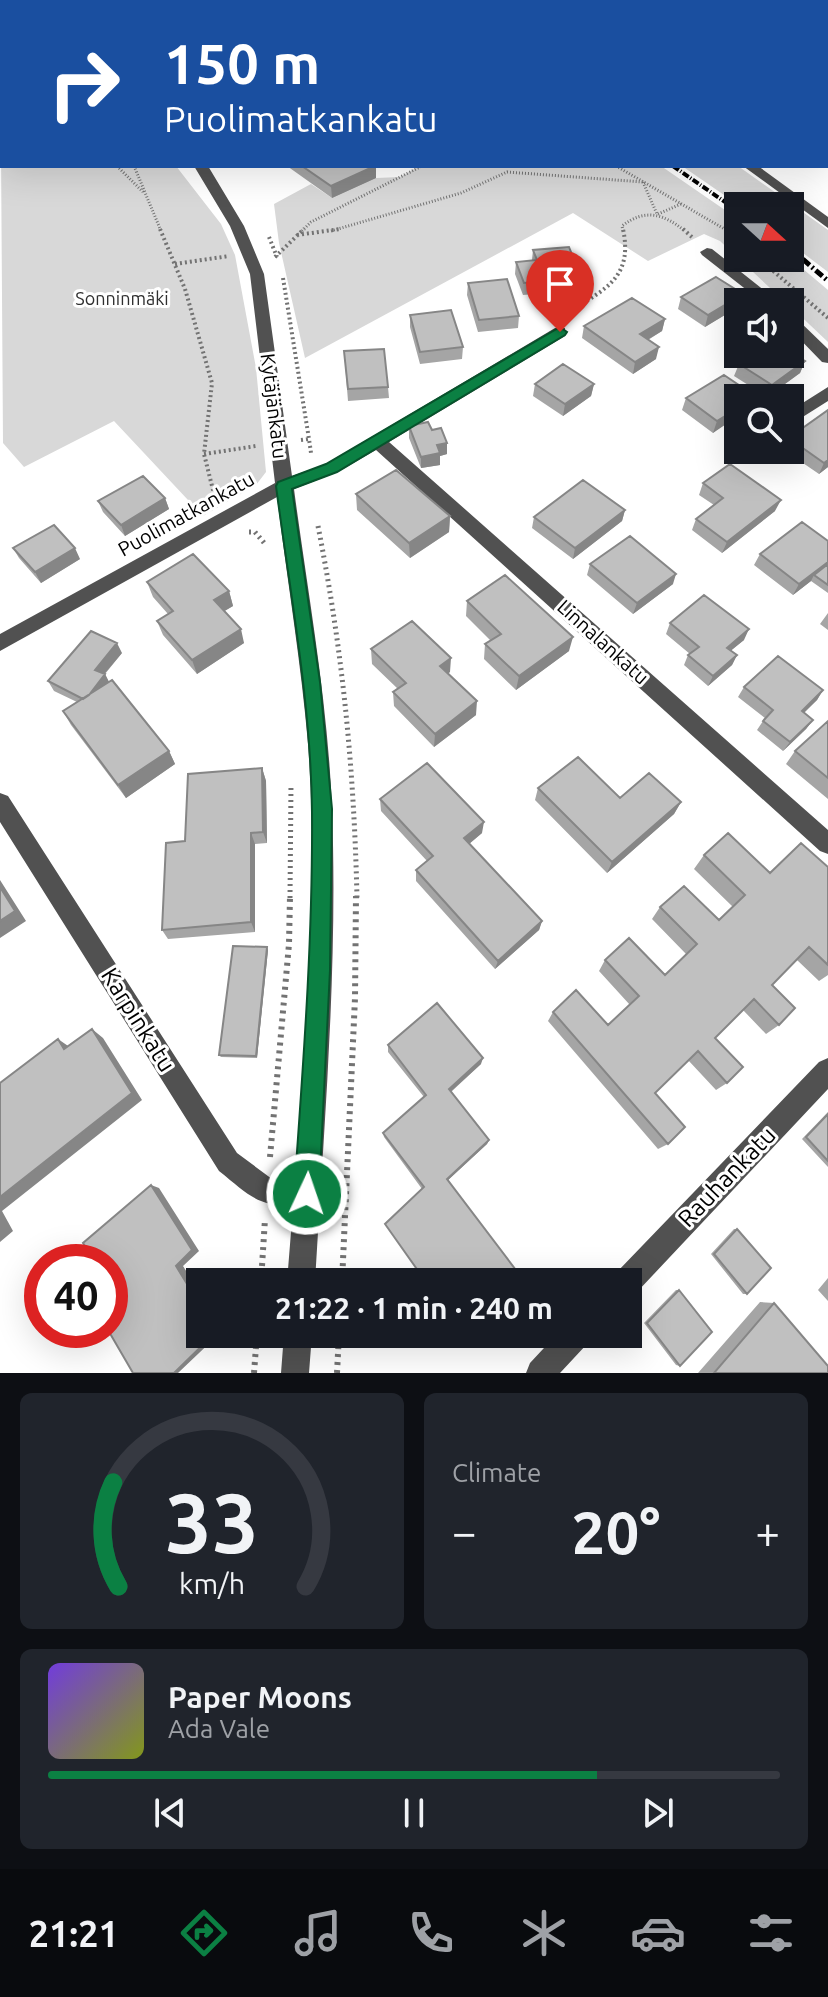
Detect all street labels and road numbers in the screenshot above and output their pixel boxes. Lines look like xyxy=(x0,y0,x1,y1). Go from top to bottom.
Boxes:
street label: Kytäjänkatu xyxy=(257,352,292,460)
street label: Puolimatkankatu xyxy=(114,467,258,560)
street label: Linnalankatu xyxy=(553,595,654,689)
street label: Karpinkatu xyxy=(96,963,181,1077)
street label: Rauhankatu xyxy=(672,1121,781,1232)

